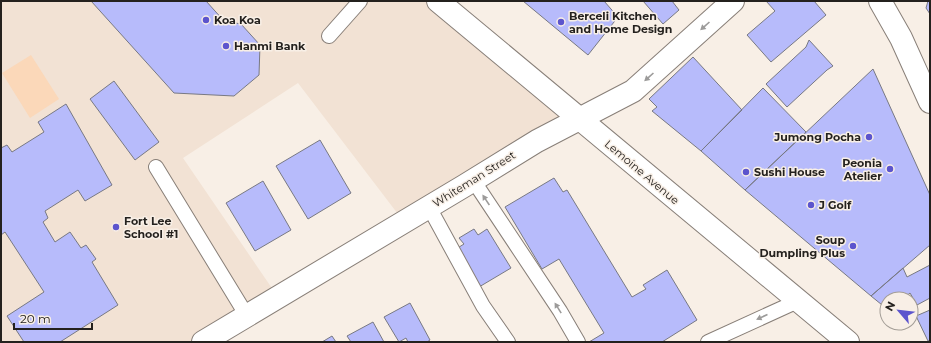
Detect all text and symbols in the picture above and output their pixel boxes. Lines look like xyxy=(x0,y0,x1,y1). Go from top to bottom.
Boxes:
place label: Berceli Kitchen and Home Design xyxy=(569,9,672,36)
place label: Koa Koa xyxy=(214,13,261,27)
marker: Koa Koa xyxy=(201,15,211,25)
marker: Berceli Kitchen and Home Design xyxy=(556,17,566,27)
one-way arrow xyxy=(700,21,710,30)
place label: Hanmi Bank xyxy=(234,39,306,53)
marker: Hanmi Bank xyxy=(221,41,231,51)
one-way arrow xyxy=(644,72,654,81)
place label: Jumong Pocha xyxy=(773,130,861,144)
marker: Jumong Pocha xyxy=(864,132,874,142)
street label: Lemoine Avenue xyxy=(602,137,682,207)
street label: Whiteman Street xyxy=(430,148,518,210)
place label: Peonia Atelier xyxy=(842,156,882,183)
marker: Peonia Atelier xyxy=(885,164,895,174)
place label: Sushi House xyxy=(754,165,825,179)
marker: Sushi House xyxy=(741,167,751,177)
one-way arrow xyxy=(483,194,490,206)
place label: J Golf xyxy=(818,198,852,212)
marker: J Golf xyxy=(806,200,816,210)
place label: Fort Lee School #1 xyxy=(124,214,178,241)
marker: Fort Lee School #1 xyxy=(111,222,121,232)
place label: Soup Dumpling Plus xyxy=(759,233,845,260)
marker: Soup Dumpling Plus xyxy=(848,241,858,251)
north arrow xyxy=(879,291,919,331)
text: N xyxy=(882,299,898,314)
one-way arrow xyxy=(554,303,562,313)
scale bar xyxy=(14,305,92,331)
text: 20 m xyxy=(20,311,51,326)
one-way arrow xyxy=(757,314,768,320)

